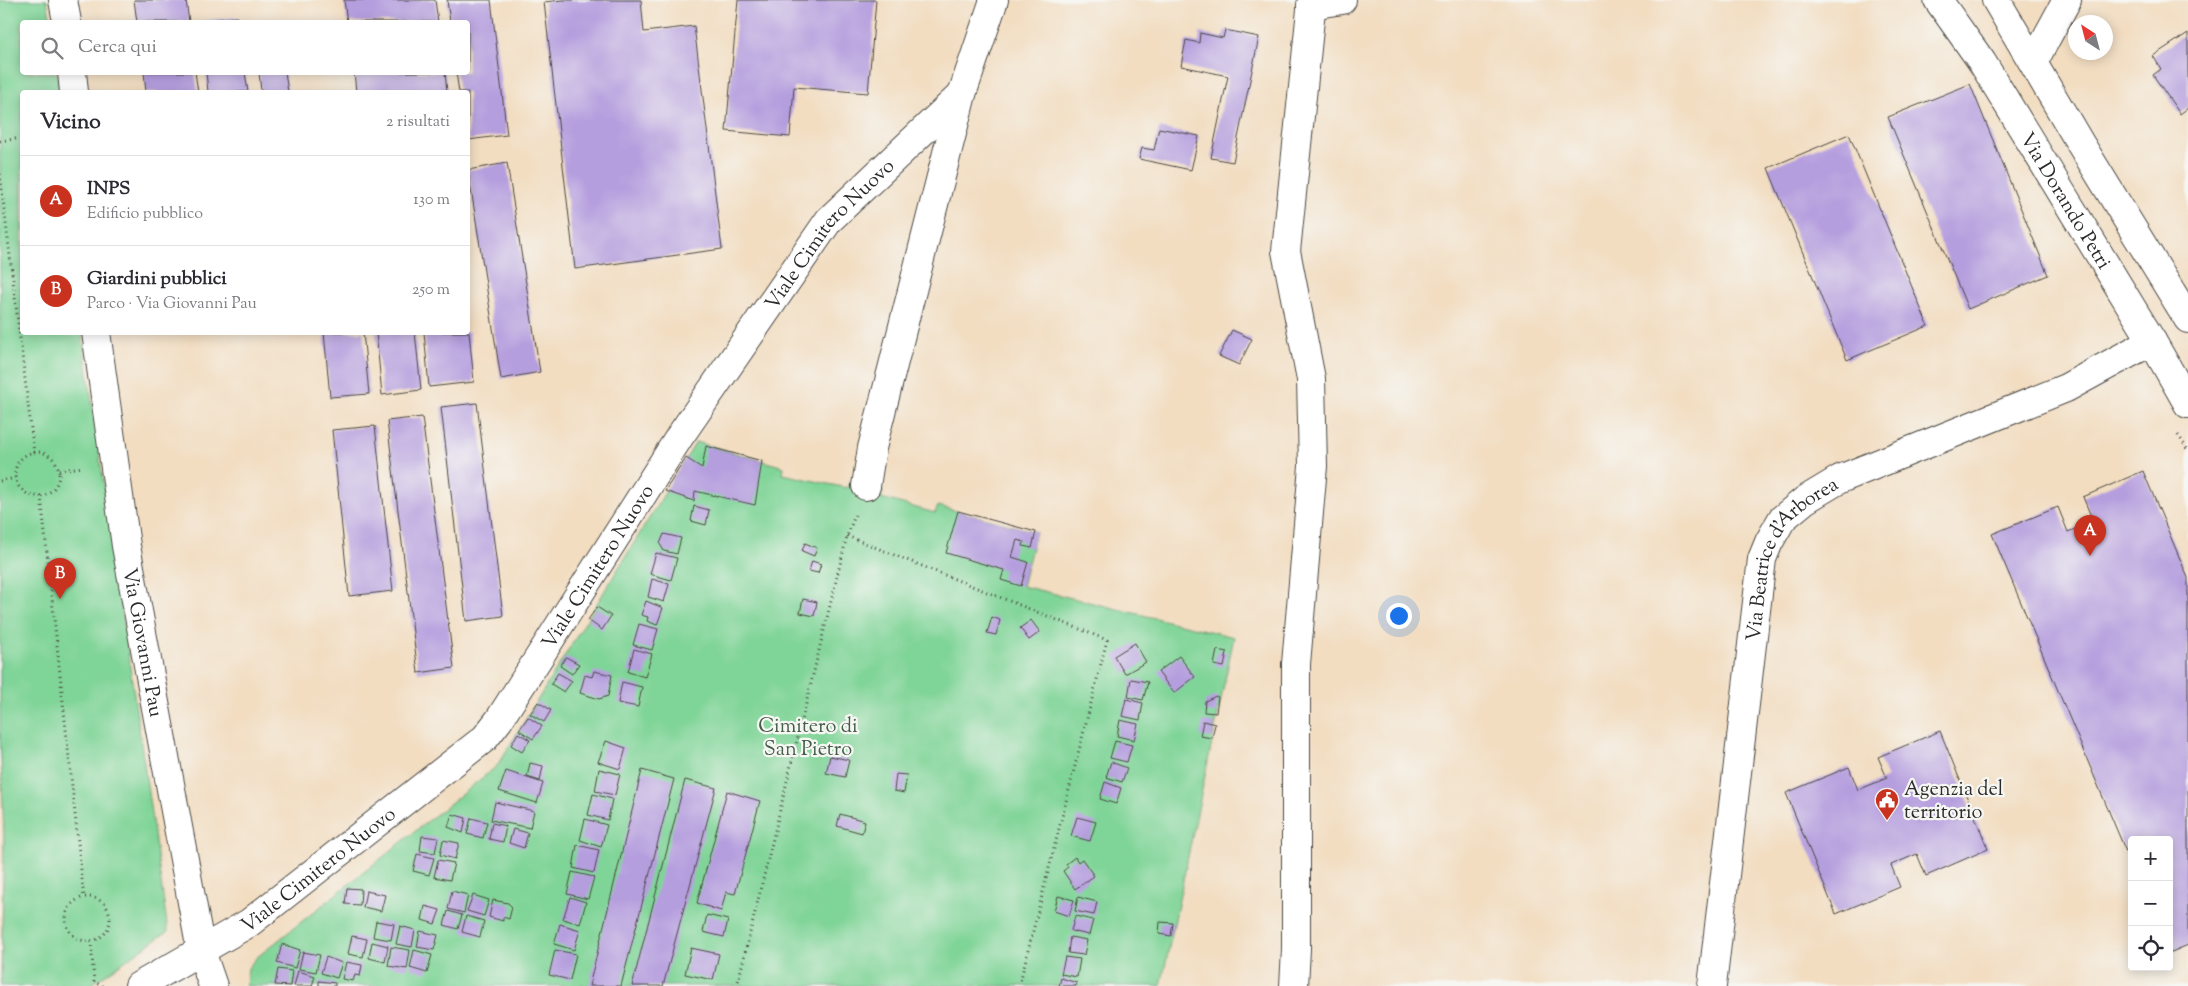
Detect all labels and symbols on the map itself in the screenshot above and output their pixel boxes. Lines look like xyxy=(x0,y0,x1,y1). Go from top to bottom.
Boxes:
north arrow xyxy=(2068,15,2113,60)
street label: Via Dorando Petri xyxy=(2011,128,2117,276)
street label: Viale Cimitero Nuovo xyxy=(759,153,902,317)
street label: Via Beatrice d'Arborea xyxy=(1740,471,1845,643)
street label: Viale Cimitero Nuovo xyxy=(536,479,663,655)
pin: A xyxy=(2074,515,2106,556)
pin: B xyxy=(44,558,76,599)
street label: Via Giovanni Pau xyxy=(113,566,169,720)
your location xyxy=(1386,603,1412,629)
park label: Cimitero di San Pietro xyxy=(758,713,858,765)
place label: Agenzia del territorio xyxy=(1904,776,2004,828)
public building icon: Agenzia del territorio xyxy=(1874,787,1900,821)
street label: Viale Cimitero Nuovo xyxy=(236,801,403,942)

